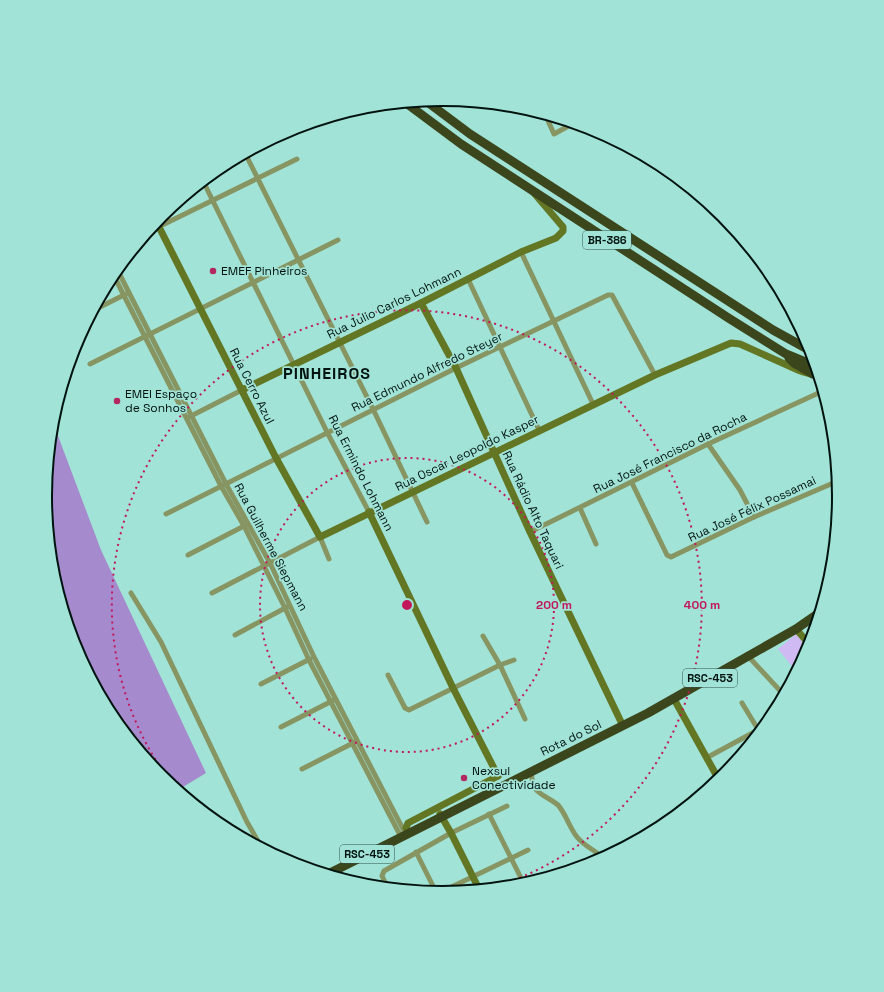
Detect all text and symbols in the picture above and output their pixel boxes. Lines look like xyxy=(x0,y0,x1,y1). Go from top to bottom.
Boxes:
road number: BR-386 xyxy=(583,231,631,249)
place label: EMEF Pinheiros xyxy=(221,263,307,279)
street label: Rua Julio Carlos Lohmann xyxy=(324,263,464,343)
marker: EMEF Pinheiros xyxy=(208,266,218,276)
street label: Rua Edmundo Alfredo Steyer xyxy=(349,328,506,416)
street label: Rua Cerro Azul xyxy=(226,345,278,427)
district label: PINHEIROS xyxy=(283,363,371,384)
place label: EMEI Espaço de Sonhos xyxy=(125,386,197,416)
marker: EMEI Espaço de Sonhos xyxy=(112,396,122,406)
street label: Rua José Francisco da Rocha xyxy=(591,409,750,497)
street label: Rua Oscar Leopoldo Kasper xyxy=(392,411,542,495)
street label: Rua Ermindo Lohmann xyxy=(325,412,397,534)
street label: Rua Rádio Alto Taquari xyxy=(499,448,567,572)
street label: Rua José Félix Possamai xyxy=(685,472,819,546)
street label: Rua Guilherme Siepmann xyxy=(230,480,312,614)
text: 200 m xyxy=(536,597,572,613)
text: 400 m xyxy=(684,597,720,613)
centre of rings xyxy=(400,598,414,612)
road number: RSC-453 xyxy=(683,669,737,687)
street label: Rota do Sol xyxy=(538,716,604,760)
place label: Nexsul Conectividade xyxy=(472,763,556,793)
marker: Nexsul Conectividade xyxy=(459,773,469,783)
road number: RSC-453 xyxy=(340,845,394,863)

